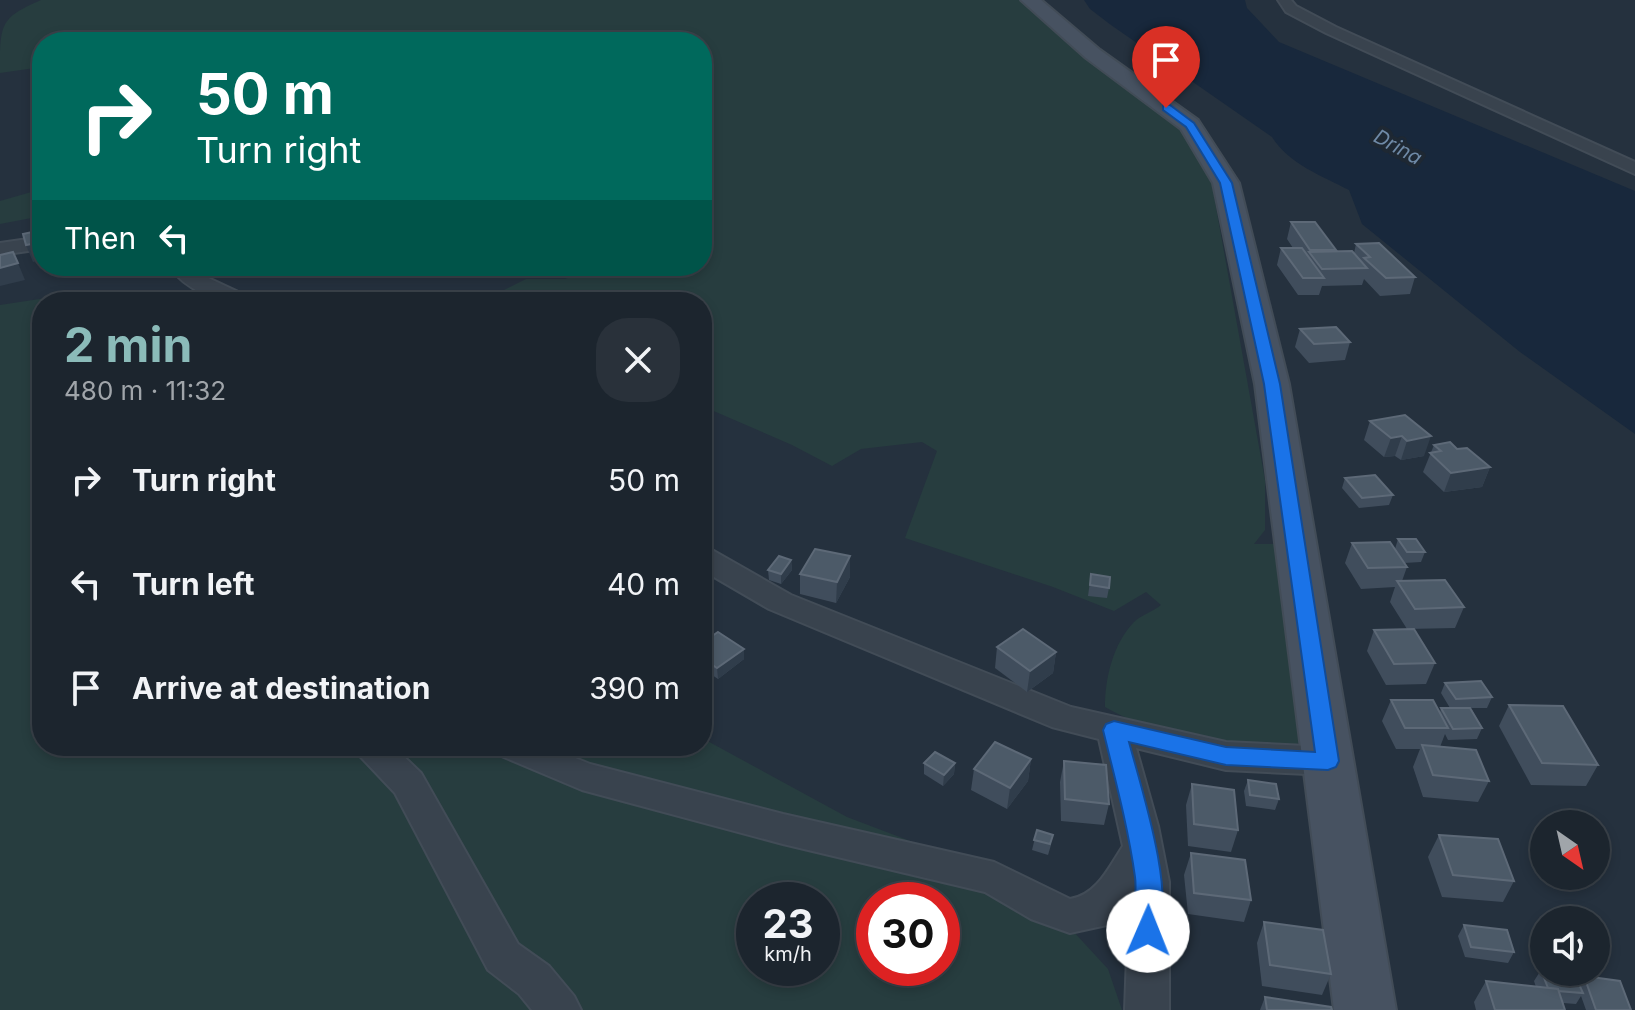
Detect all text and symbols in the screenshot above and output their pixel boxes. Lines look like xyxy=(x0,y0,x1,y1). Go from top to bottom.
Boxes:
pin xyxy=(1132,26,1200,108)
icon: arrive xyxy=(1144,38,1188,82)
text: 50 m xyxy=(196,60,334,128)
icon: right xyxy=(64,64,168,168)
water label: Drina xyxy=(1370,124,1426,170)
text: Turn right xyxy=(196,128,361,172)
icon: left xyxy=(152,216,196,260)
text: Then xyxy=(64,220,136,256)
text: 2 min xyxy=(64,315,192,374)
button: close xyxy=(596,318,680,402)
text: 480 m · 11:32 xyxy=(64,375,226,406)
icon: right xyxy=(64,458,108,502)
text: Turn right xyxy=(132,462,276,498)
text: 50 m xyxy=(608,462,680,498)
icon: left xyxy=(64,562,108,606)
text: Turn left xyxy=(132,566,254,602)
text: 40 m xyxy=(607,566,680,602)
icon: arrive xyxy=(64,666,108,710)
text: Arrive at destination xyxy=(132,670,430,706)
text: 390 m xyxy=(589,670,680,706)
north arrow xyxy=(1530,810,1610,890)
map controls xyxy=(1530,810,1610,986)
speed limit sign: 30 xyxy=(856,882,960,986)
position arrow xyxy=(1106,889,1190,973)
text: 23 xyxy=(762,899,814,948)
button: sound xyxy=(1530,906,1610,986)
text: km/h xyxy=(764,942,812,966)

